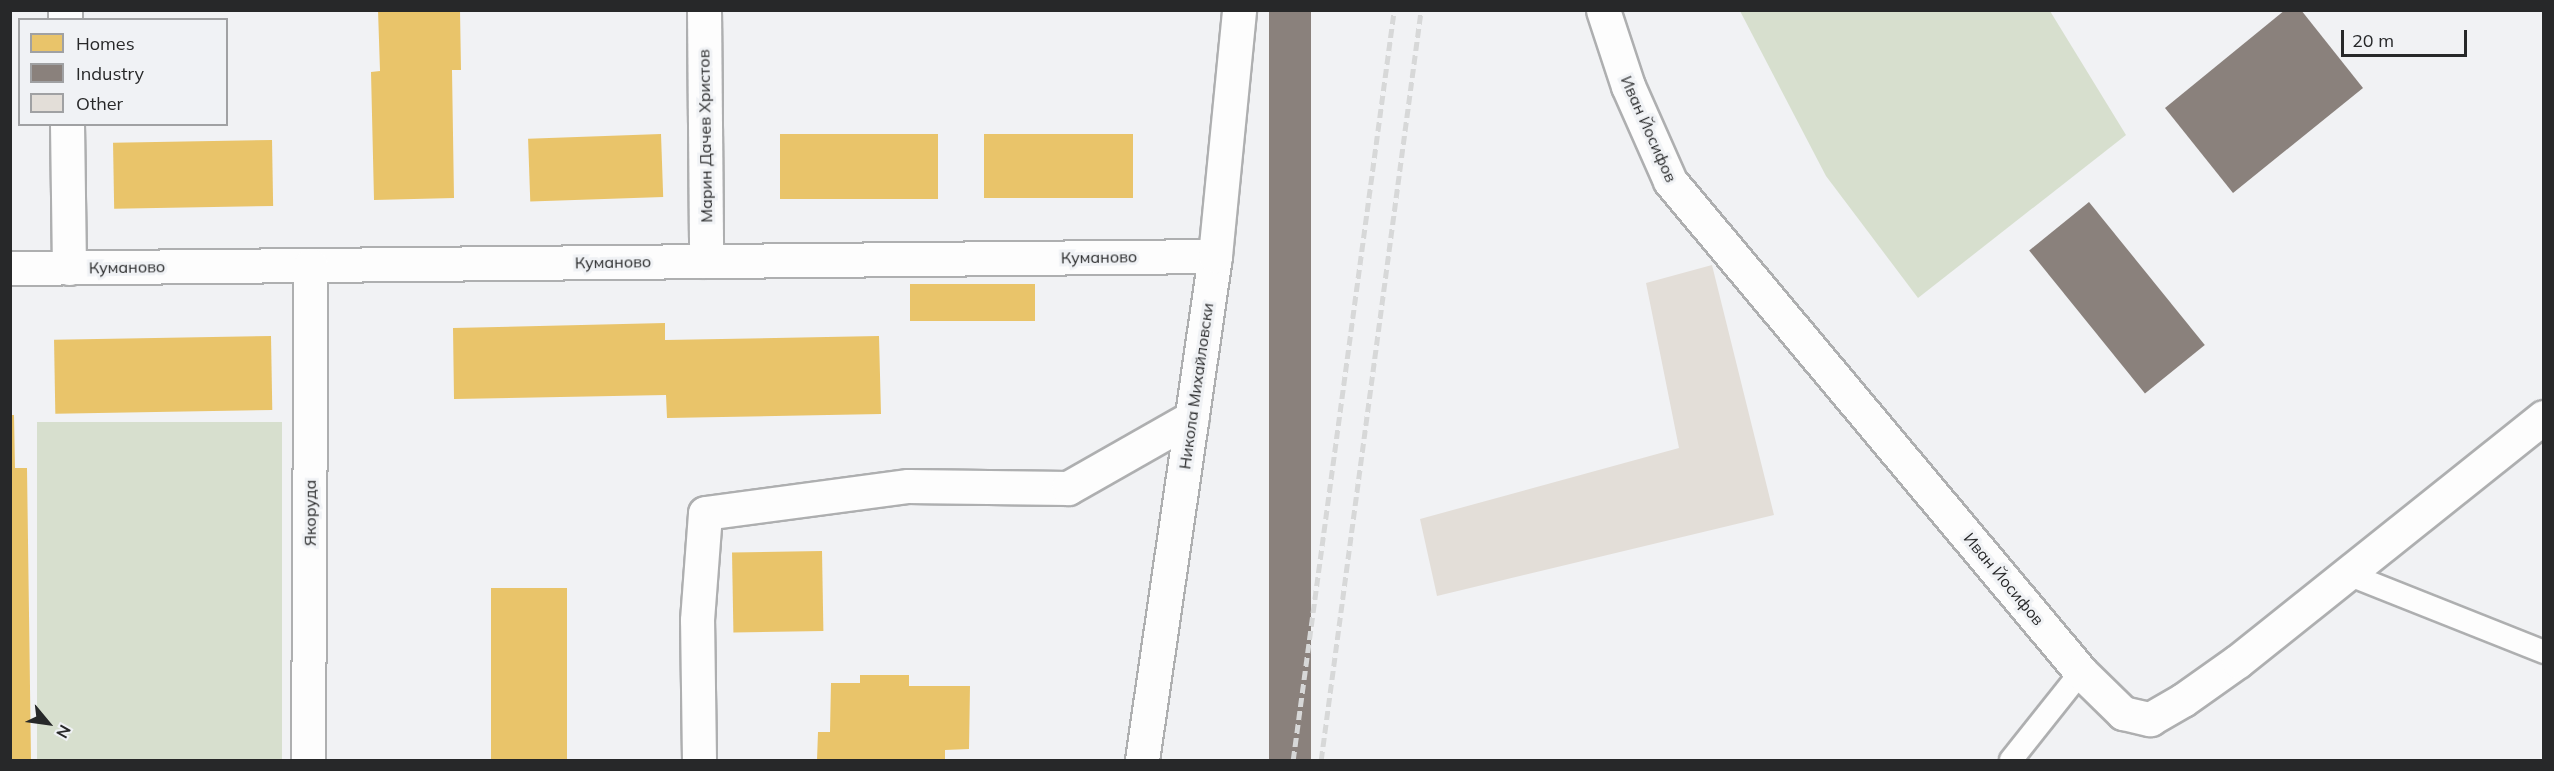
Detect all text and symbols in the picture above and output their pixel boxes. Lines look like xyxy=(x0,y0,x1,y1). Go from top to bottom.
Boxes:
legend xyxy=(18,18,228,126)
scale bar xyxy=(2344,18,2470,56)
text: 20 m xyxy=(2352,29,2394,52)
text: Homes xyxy=(76,32,135,55)
street label: Марин Дачев Христов xyxy=(694,49,716,223)
text: Industry xyxy=(76,62,144,85)
street label: Иван Йосифов xyxy=(1617,73,1681,185)
text: Other xyxy=(76,92,123,115)
street label: Куманово xyxy=(1061,247,1137,267)
street label: Куманово xyxy=(575,252,651,272)
street label: Куманово xyxy=(89,257,165,277)
street label: Никола Михайловски xyxy=(1175,302,1217,470)
street label: Якоруда xyxy=(300,480,320,546)
street label: Иван Йосифов xyxy=(1960,529,2048,629)
north arrow xyxy=(18,693,78,753)
text: N xyxy=(52,722,75,742)

